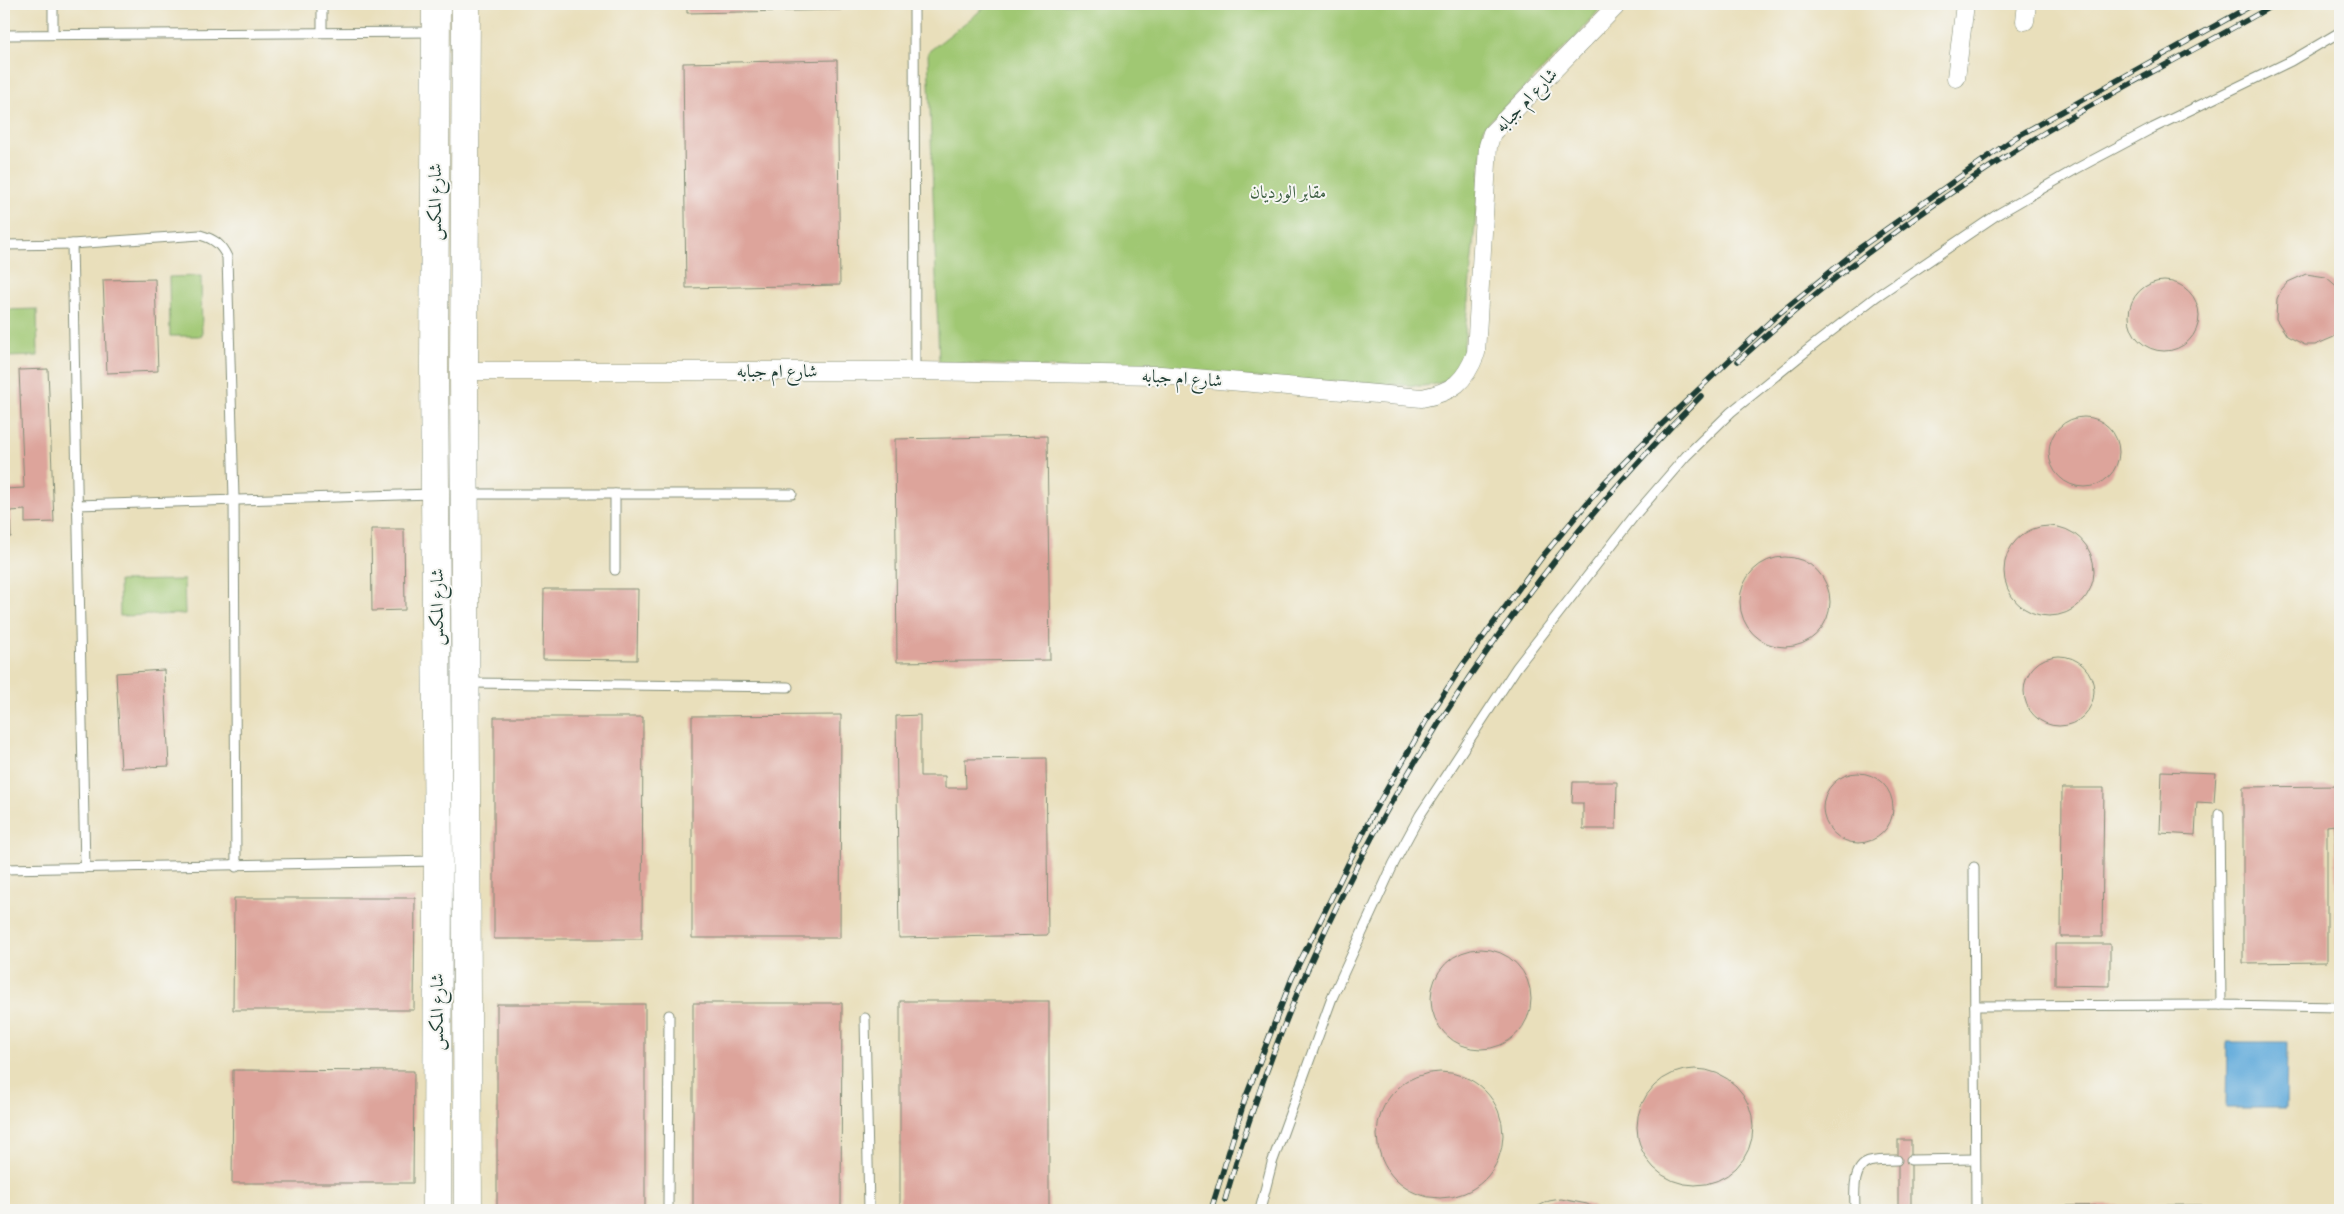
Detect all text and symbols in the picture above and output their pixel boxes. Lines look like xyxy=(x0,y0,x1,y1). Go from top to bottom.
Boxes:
street label: شارع ام جبابه xyxy=(1489,63,1566,140)
street label: شارع المكس xyxy=(423,163,450,241)
park label: مقابر الورديان xyxy=(1250,180,1326,204)
street label: شارع ام جبابه xyxy=(737,359,817,387)
street label: شارع ام جبابه xyxy=(1140,363,1223,397)
street label: شارع المكس xyxy=(425,568,452,646)
street label: شارع المكس xyxy=(425,973,452,1051)

